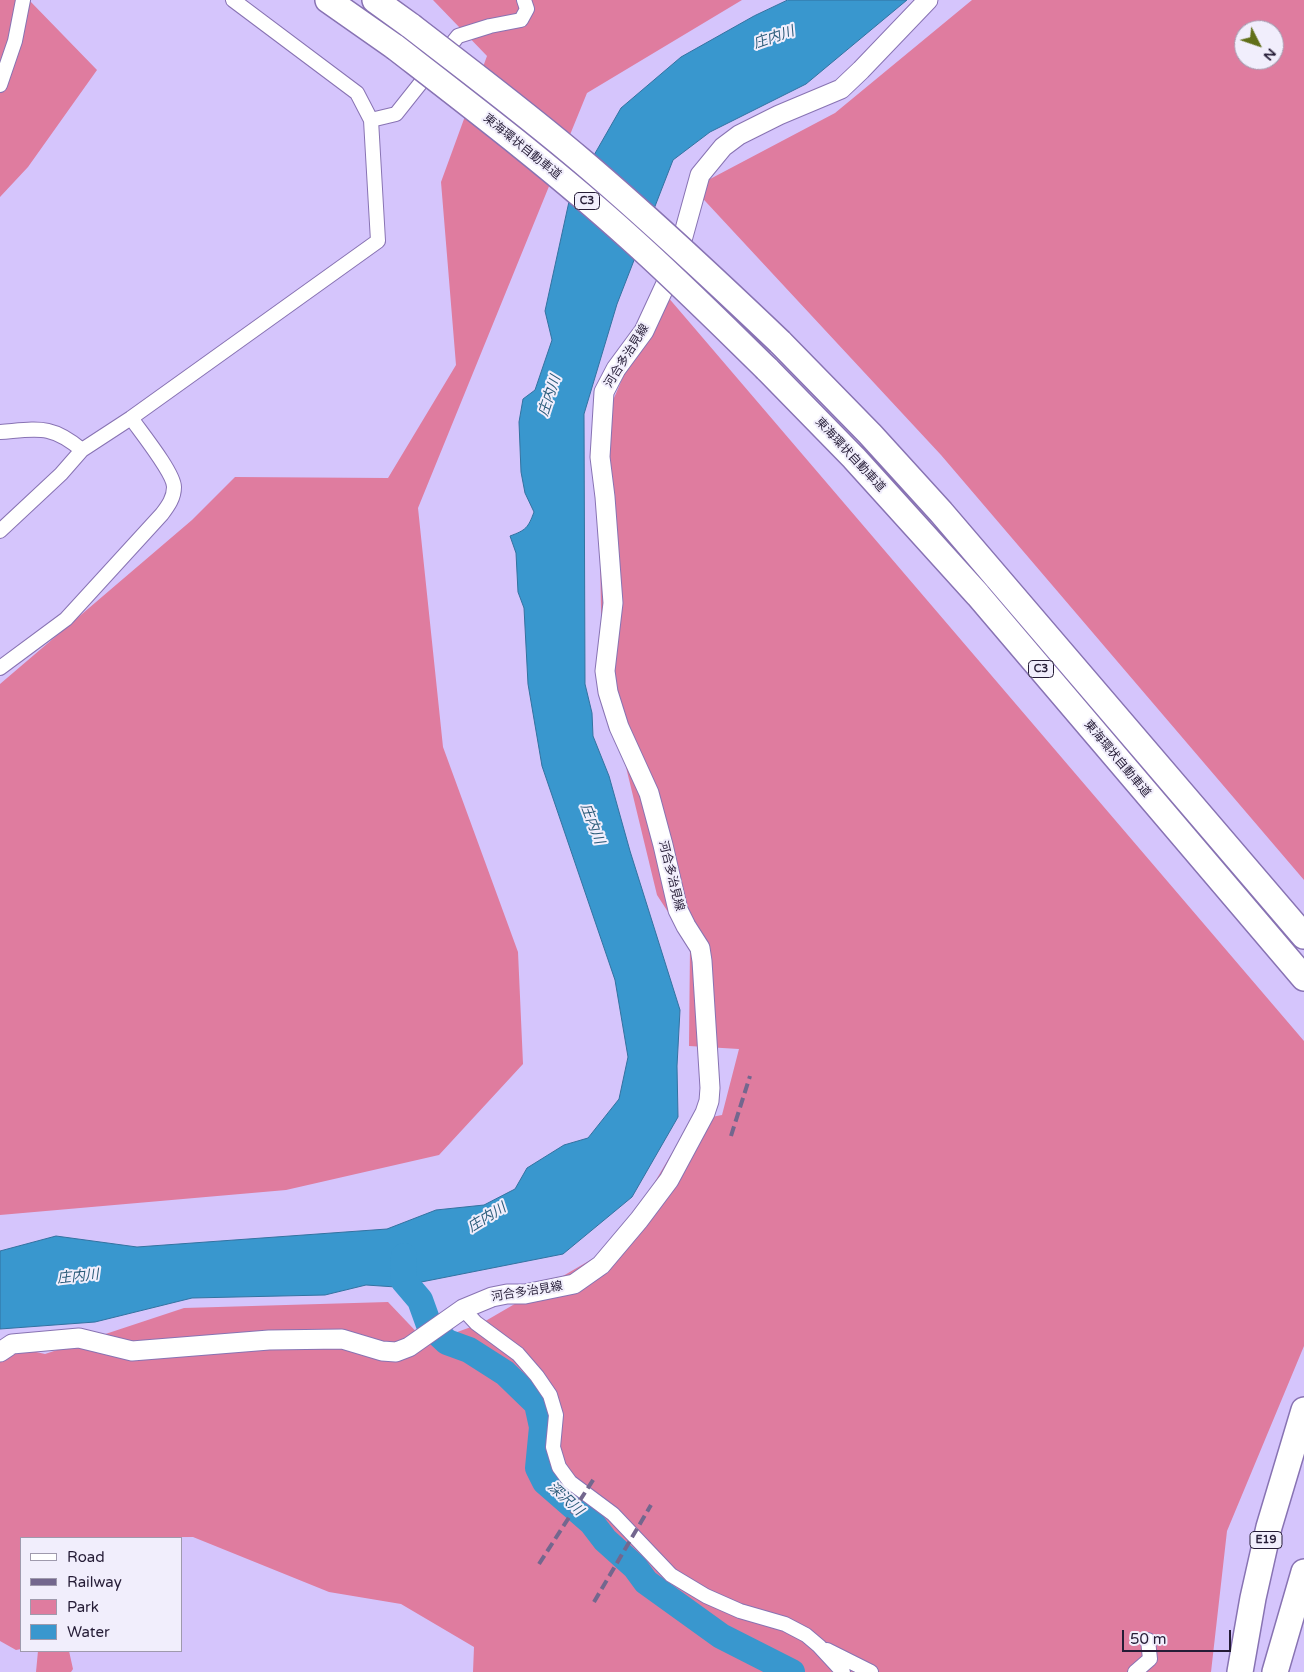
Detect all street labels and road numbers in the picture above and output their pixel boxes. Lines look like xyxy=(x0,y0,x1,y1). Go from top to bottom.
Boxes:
street label: 東海環状自動車道 xyxy=(480,111,564,183)
road number: C3 xyxy=(574,192,600,210)
street label: 河合多治見線 xyxy=(602,322,652,390)
street label: 東海環状自動車道 xyxy=(812,415,888,495)
road number: C3 xyxy=(1028,661,1054,678)
street label: 東海環状自動車道 xyxy=(1081,718,1153,800)
street label: 河合多治見線 xyxy=(655,839,687,913)
street label: 河合多治見線 xyxy=(490,1279,564,1305)
road number: E19 xyxy=(1250,1532,1282,1548)

